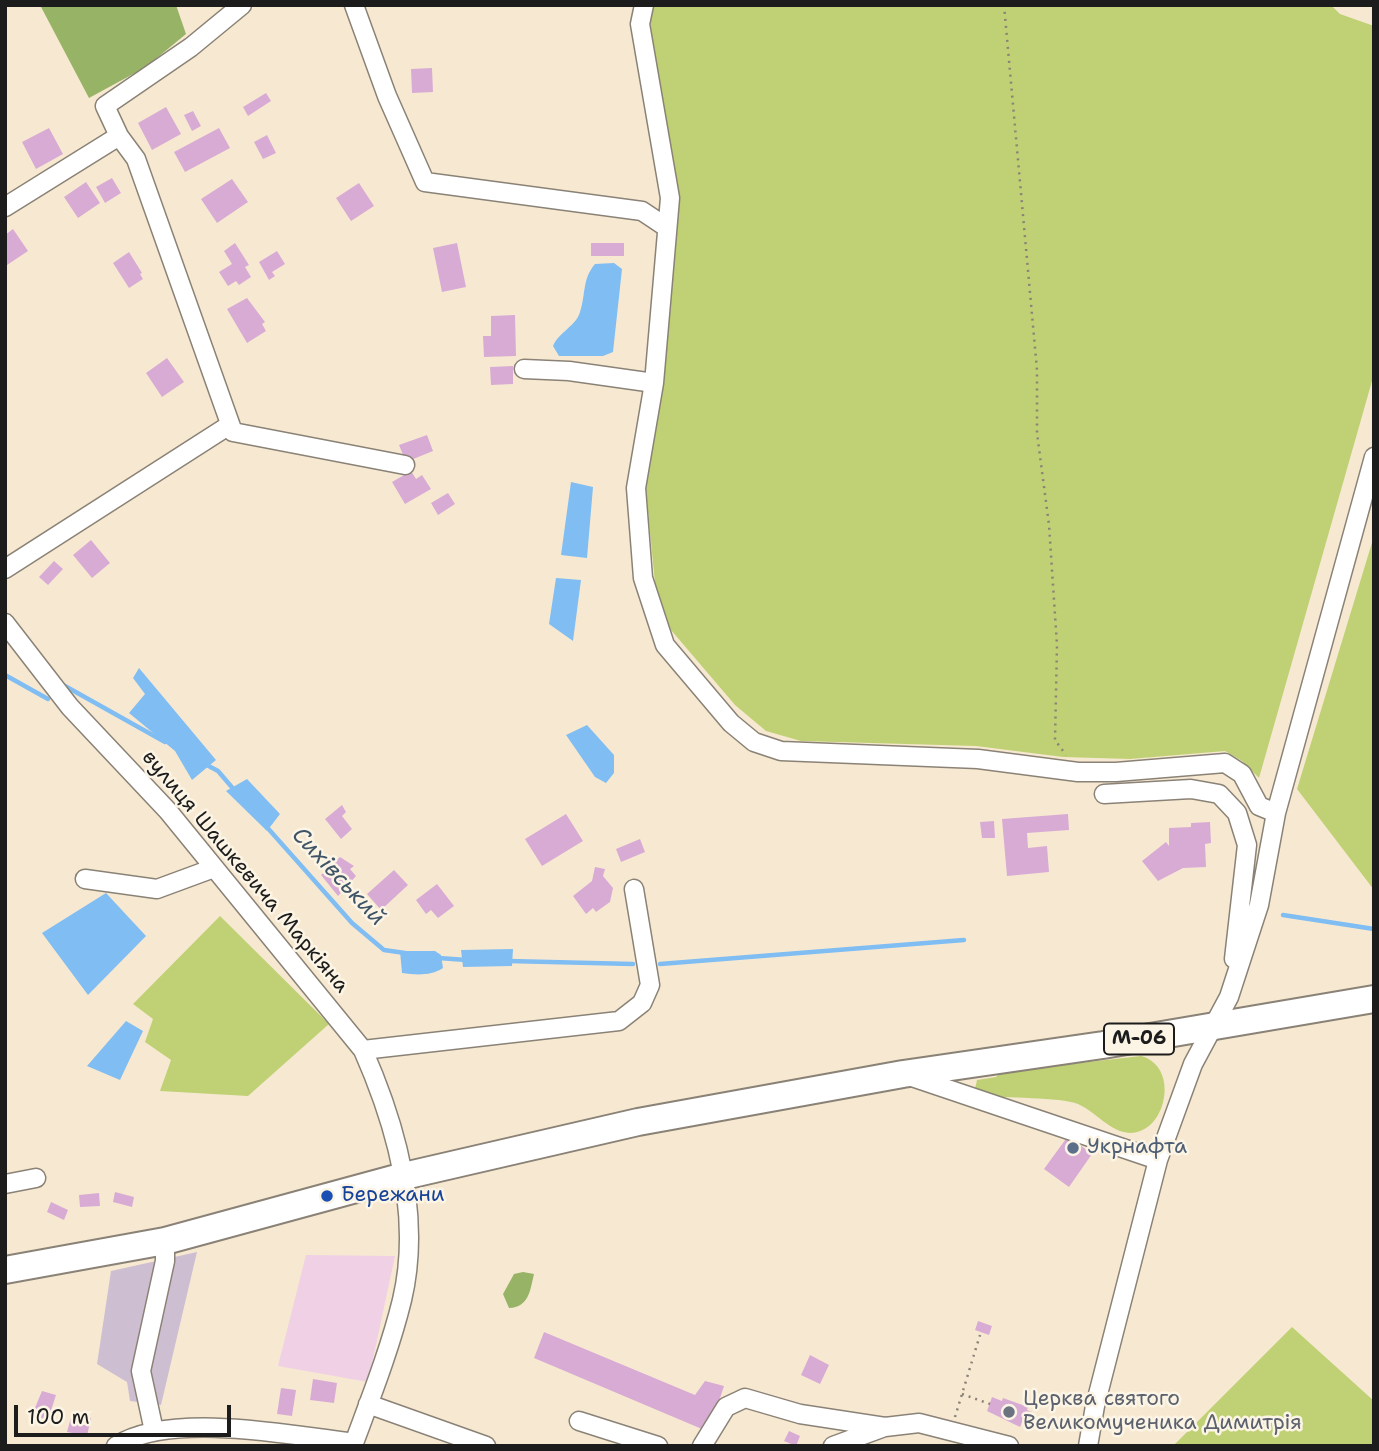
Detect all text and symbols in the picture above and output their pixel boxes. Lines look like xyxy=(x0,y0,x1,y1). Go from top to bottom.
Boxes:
street label: вулиця Шашкевича Маркіяна xyxy=(136,746,354,998)
water label: Сихівський xyxy=(285,822,391,932)
road number: М-06 xyxy=(1104,1023,1174,1054)
place label: Укрнафта xyxy=(1087,1135,1187,1161)
marker: Укрнафта xyxy=(1065,1140,1081,1156)
place label: Бережани xyxy=(341,1183,444,1209)
marker: Бережани xyxy=(319,1188,335,1204)
place label: Церква святого Великомученика Димитрія xyxy=(1023,1387,1302,1437)
scale bar xyxy=(18,1392,234,1436)
text: 100 m xyxy=(27,1403,90,1431)
marker: Церква святого Великомученика Димитрія xyxy=(1001,1404,1017,1420)

